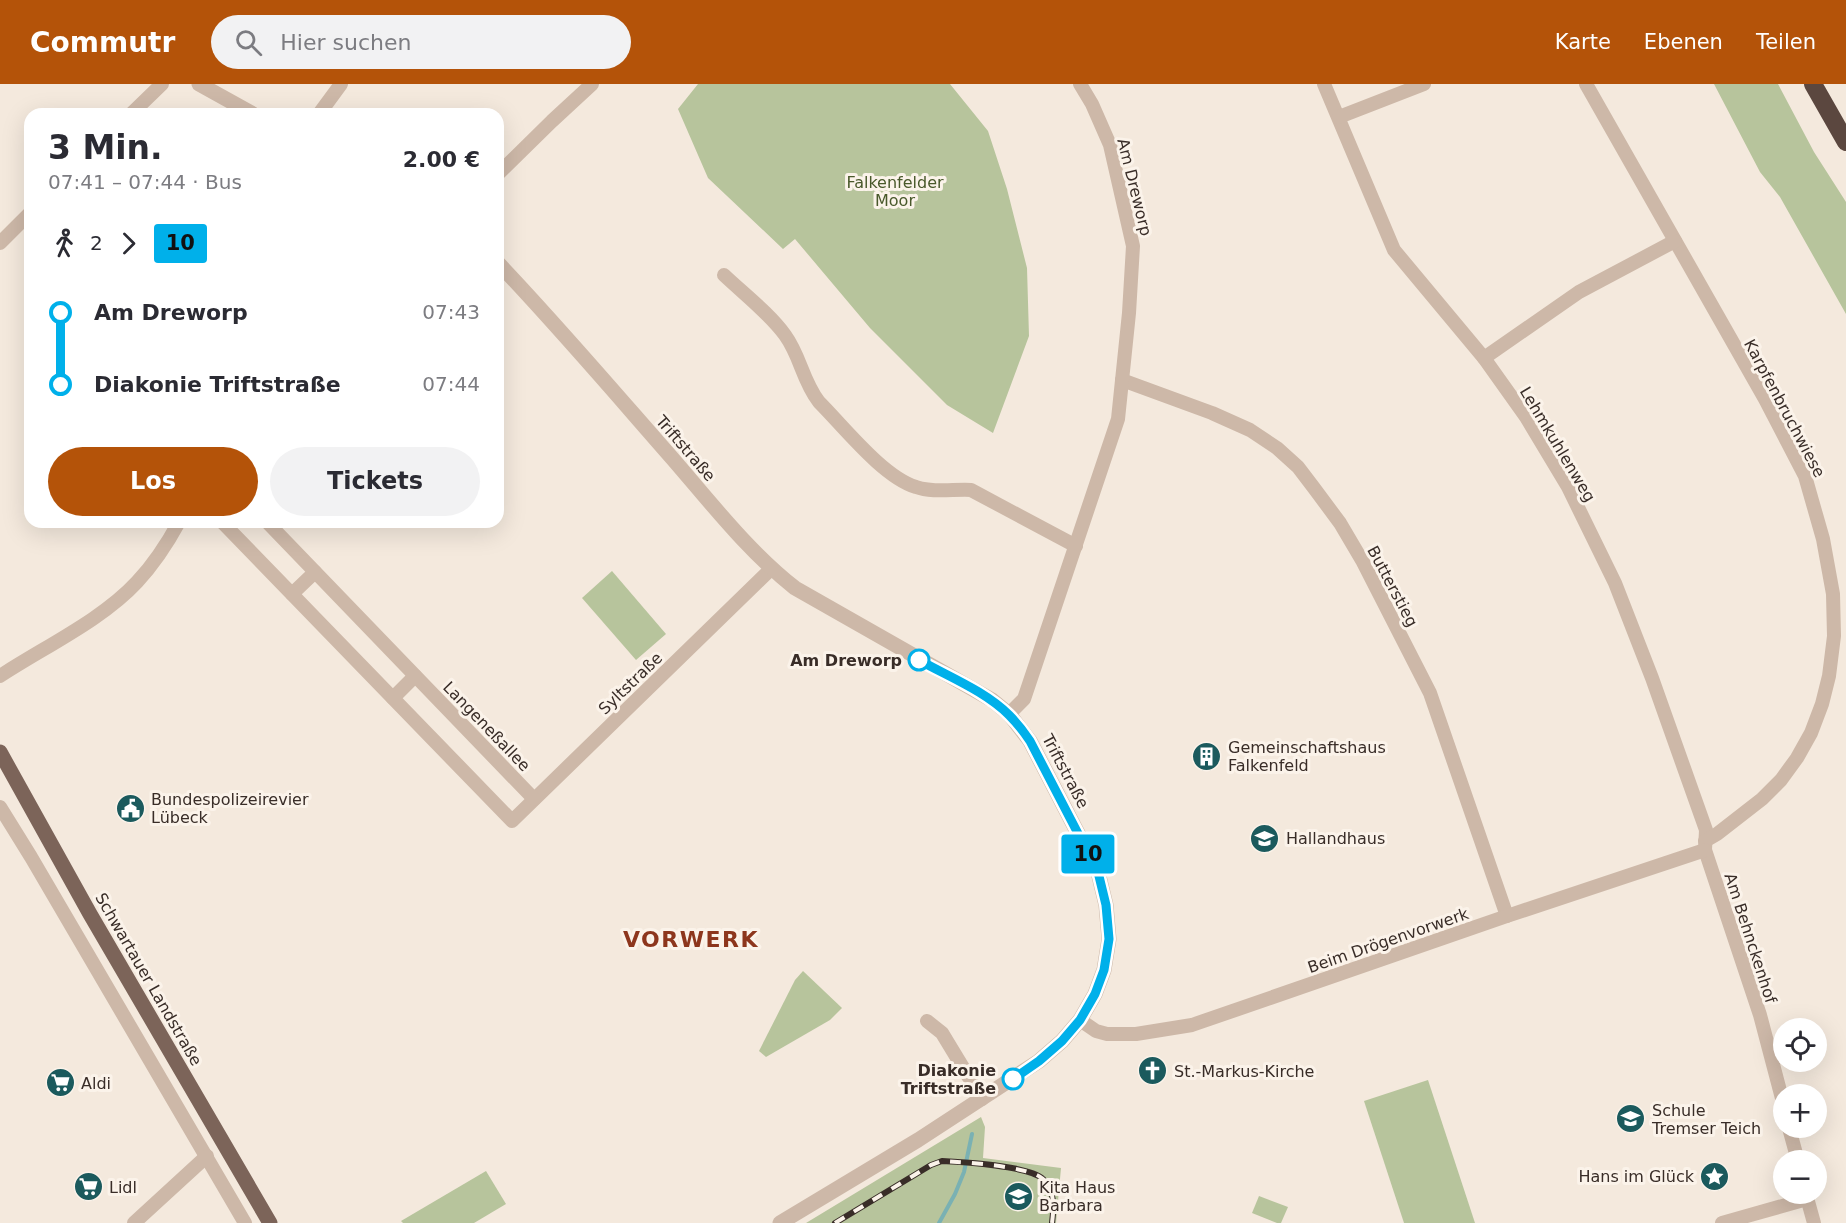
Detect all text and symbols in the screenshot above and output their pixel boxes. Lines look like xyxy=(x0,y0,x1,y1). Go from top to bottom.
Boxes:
search box xyxy=(211,15,631,69)
text: Commutr xyxy=(30,26,175,59)
icon: search xyxy=(232,26,265,59)
text: Hier suchen xyxy=(280,30,411,55)
text: Karte xyxy=(1555,30,1611,54)
text: Ebenen xyxy=(1644,30,1723,54)
text: Teilen xyxy=(1756,30,1816,54)
text: 3 Min. xyxy=(48,128,163,167)
street label: Am Dreworp xyxy=(1113,136,1156,238)
text: 2.00 € xyxy=(403,147,480,172)
text: 07:41 – 07:44 · Bus xyxy=(48,170,242,194)
park label: Falkenfelder Moor xyxy=(846,173,944,210)
icon: walk xyxy=(48,227,81,260)
icon: forward xyxy=(112,227,145,260)
text: 2 xyxy=(90,231,103,255)
text: 10 xyxy=(166,231,195,255)
text: Am Dreworp xyxy=(94,300,248,325)
text: 07:43 xyxy=(422,300,480,324)
street label: Karpfenbruchwiese xyxy=(1740,336,1829,481)
text: Diakonie Triftstraße xyxy=(94,372,341,397)
text: 07:44 xyxy=(422,372,480,396)
street label: Lehmkuhlenweg xyxy=(1516,383,1599,505)
street label: Triftstraße xyxy=(651,411,719,485)
button: Los xyxy=(48,447,258,516)
button: Tickets xyxy=(270,447,480,516)
street label: Butterstieg xyxy=(1363,542,1422,630)
street label: Syltstraße xyxy=(595,648,666,718)
marker: Am Dreworp xyxy=(908,649,930,671)
place label: Am Dreworp xyxy=(790,651,902,670)
street label: Langeneßallee xyxy=(439,678,534,775)
street label: Triftstraße xyxy=(1038,730,1093,811)
place label: Gemeinschaftshaus Falkenfeld xyxy=(1228,738,1386,775)
building icon: Gemeinschaftshaus Falkenfeld xyxy=(1191,740,1223,772)
place label: Bundespolizeirevier Lübeck xyxy=(151,790,309,827)
public building icon: Bundespolizeirevier Lübeck xyxy=(114,792,146,824)
school or university icon: Hallandhaus xyxy=(1249,822,1281,854)
place label: Hallandhaus xyxy=(1286,829,1385,848)
line badge: 10 xyxy=(1061,834,1115,874)
text: 10 xyxy=(1073,842,1103,866)
street label: Am Behnckenhof xyxy=(1721,871,1781,1006)
street label: Schwartauer Landstraße xyxy=(91,890,206,1069)
street label: Beim Drögenvorwerk xyxy=(1305,904,1472,977)
district label: VORWERK xyxy=(623,927,759,952)
map controls xyxy=(1773,1018,1827,1204)
button: locate xyxy=(1773,1018,1827,1072)
church icon: St.-Markus-Kirche xyxy=(1137,1055,1169,1087)
place label: Diakonie Triftstraße xyxy=(901,1061,996,1098)
place label: St.-Markus-Kirche xyxy=(1174,1062,1314,1081)
supermarket icon: Aldi xyxy=(44,1067,76,1099)
marker: Diakonie Triftstraße xyxy=(1002,1068,1024,1090)
place label: Aldi xyxy=(81,1074,111,1093)
button: + xyxy=(1773,1084,1827,1138)
place label: Schule Tremser Teich xyxy=(1651,1101,1761,1138)
school or university icon: Schule Tremser Teich xyxy=(1615,1103,1647,1135)
button: − xyxy=(1773,1150,1827,1204)
place icon: Hans im Glück xyxy=(1699,1160,1731,1192)
place label: Hans im Glück xyxy=(1578,1167,1695,1186)
supermarket icon: Lidl xyxy=(72,1171,104,1203)
place label: Lidl xyxy=(109,1178,137,1197)
place label: Kita Haus Barbara xyxy=(1039,1178,1115,1215)
school or university icon: Kita Haus Barbara xyxy=(1002,1180,1034,1212)

